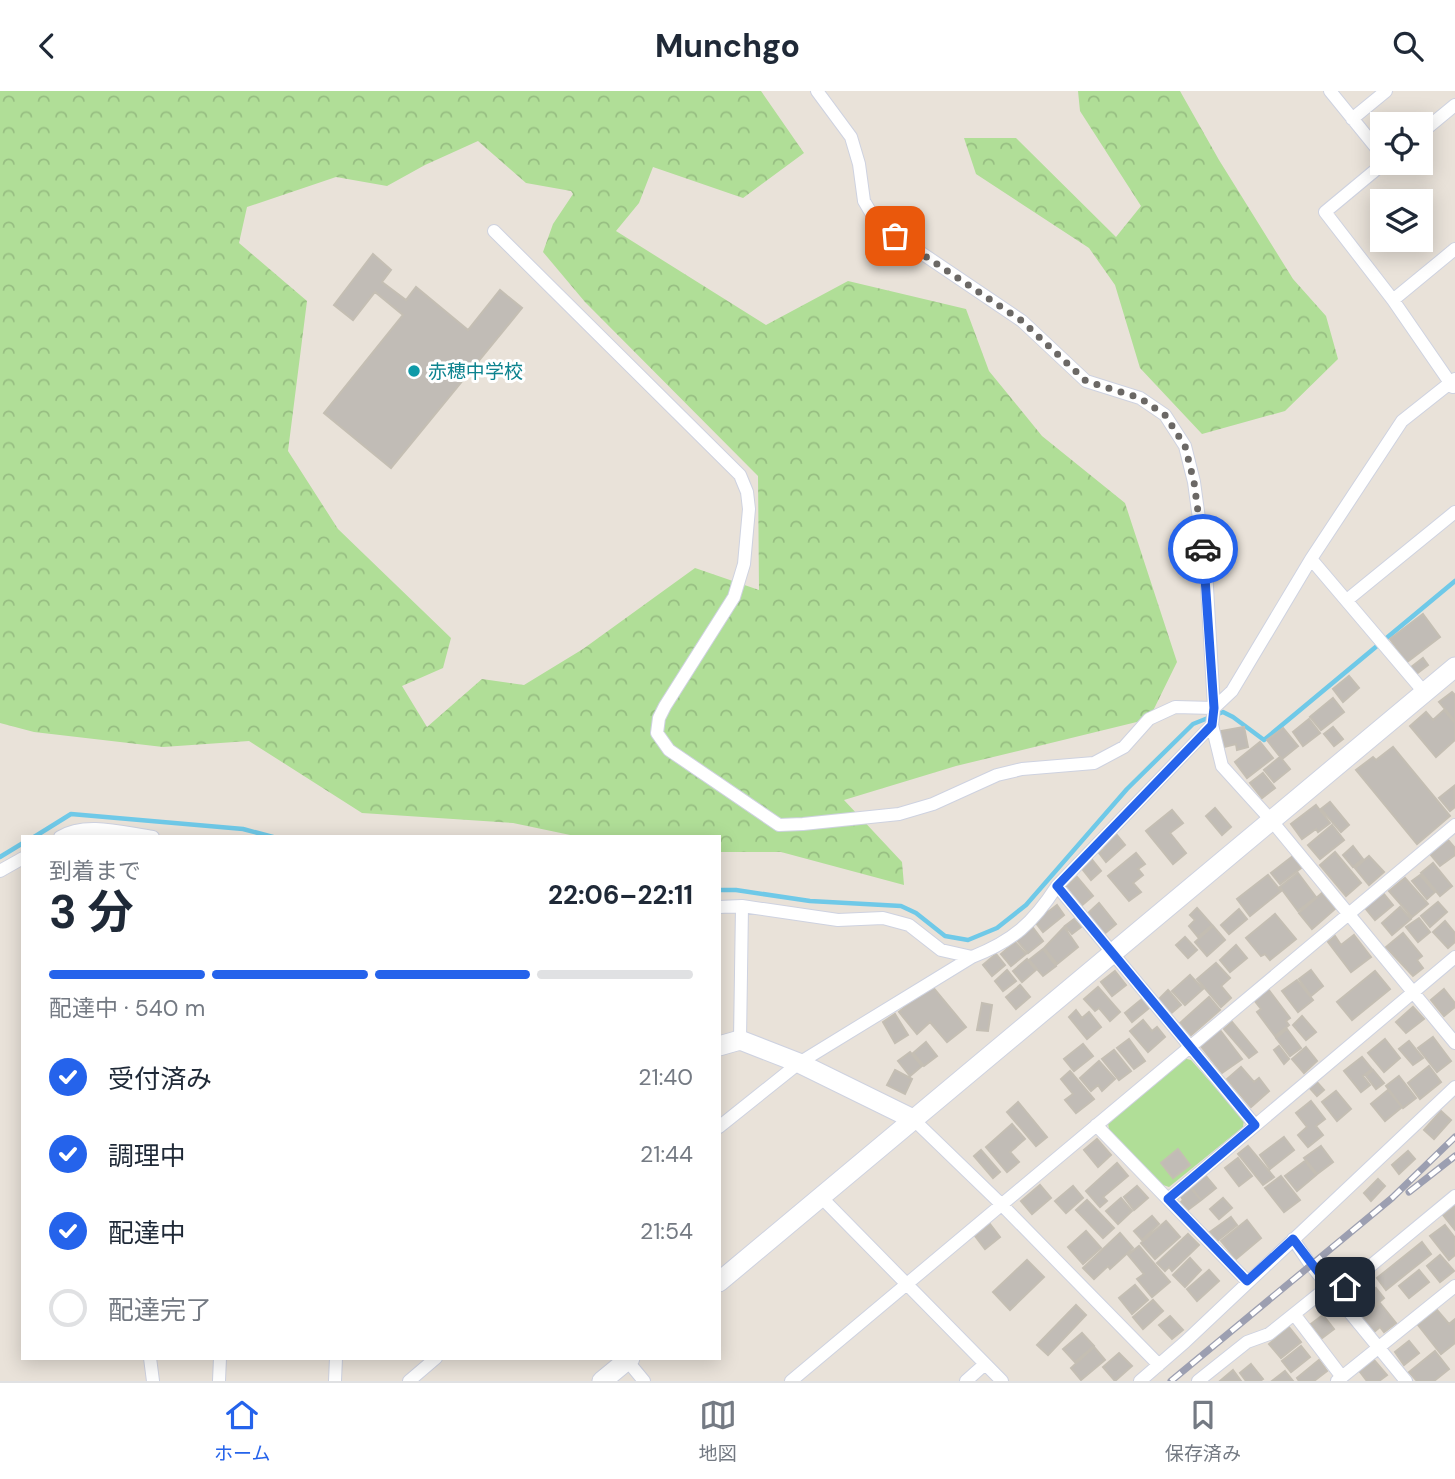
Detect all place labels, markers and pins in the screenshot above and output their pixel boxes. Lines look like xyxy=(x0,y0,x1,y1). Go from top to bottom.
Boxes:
pin xyxy=(865,206,925,266)
place label: 赤穂中学校 xyxy=(428,359,523,384)
marker: 赤穂中学校 xyxy=(406,363,422,379)
pin xyxy=(1315,1257,1375,1317)

